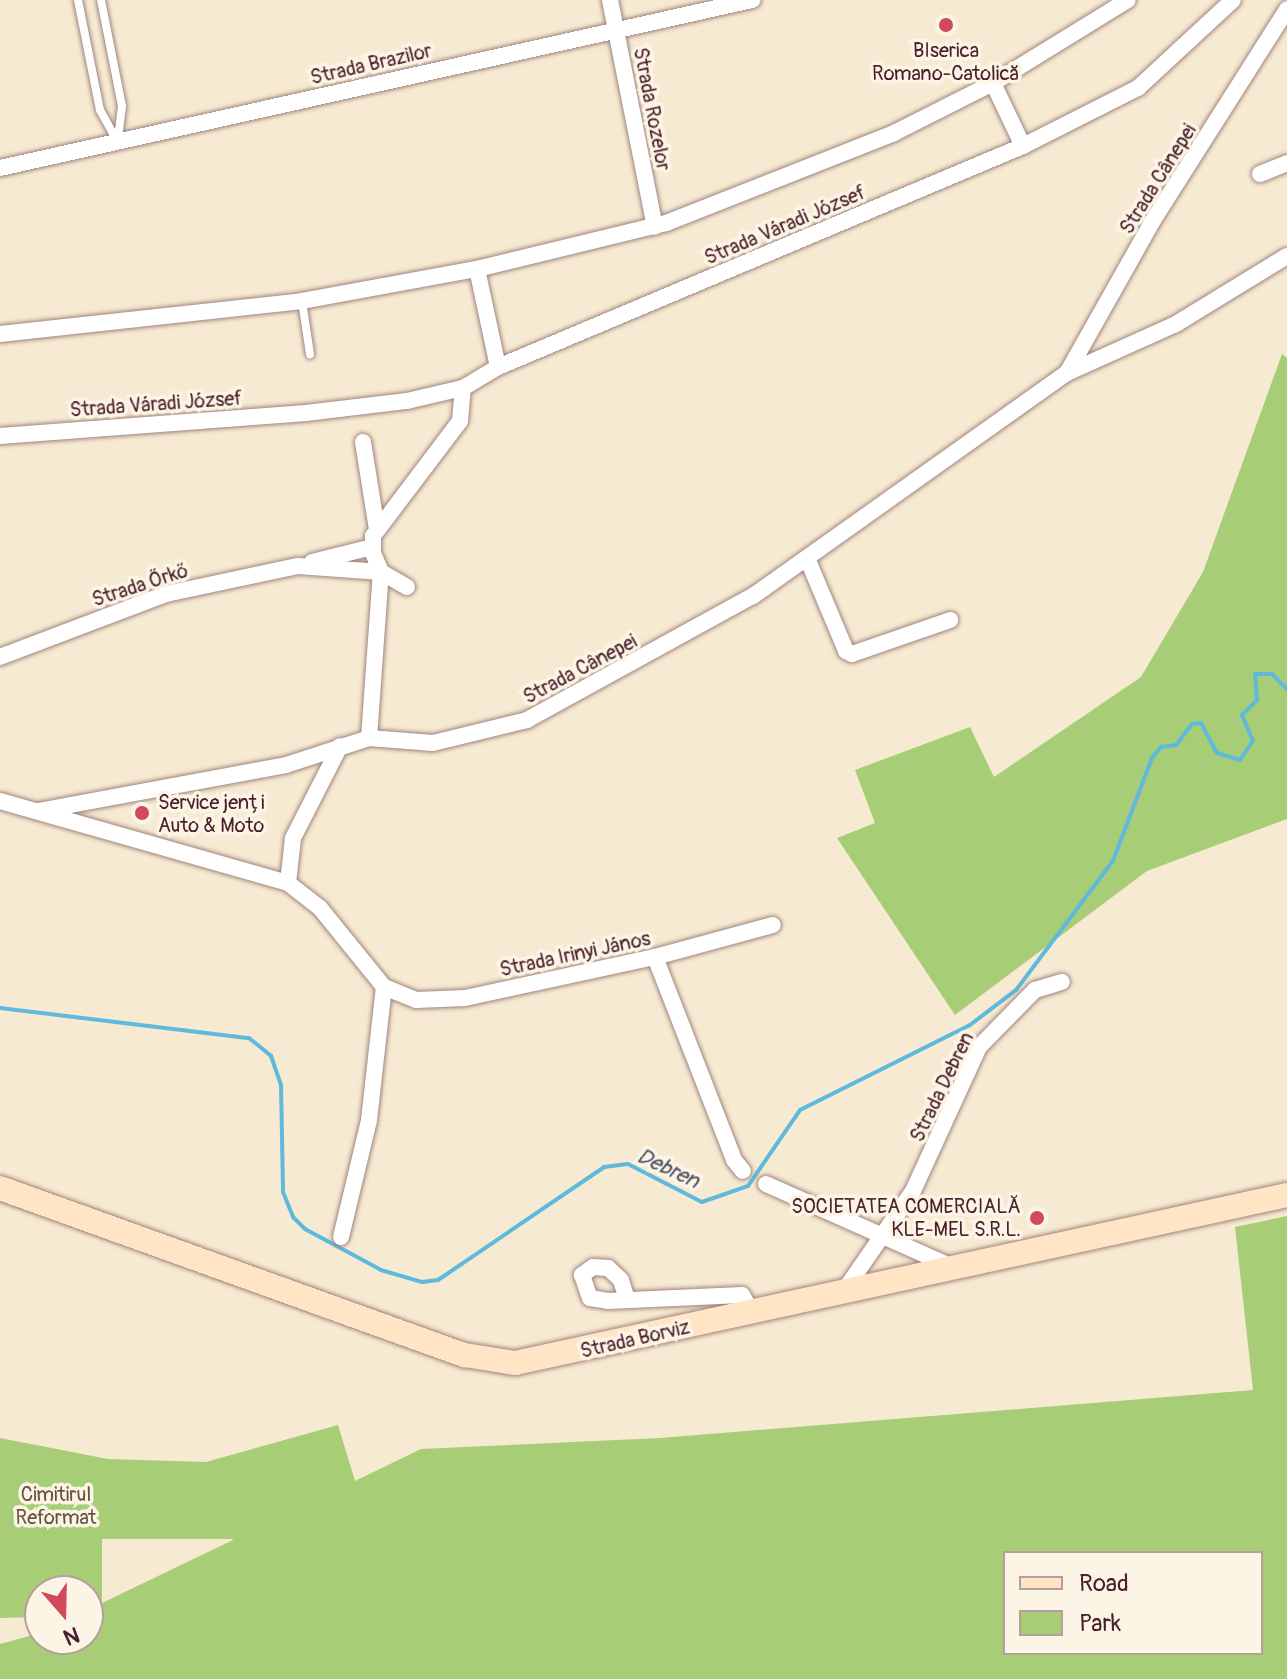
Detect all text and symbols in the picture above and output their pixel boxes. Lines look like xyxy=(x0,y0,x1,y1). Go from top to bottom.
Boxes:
marker: BIserica Romano-Catolică xyxy=(937,16,955,34)
street label: Strada Brazilor xyxy=(308,38,434,90)
place label: BIserica Romano-Catolică xyxy=(872,38,1020,85)
street label: Strada Rozelor xyxy=(628,45,676,173)
street label: Strada Cânepei xyxy=(1115,120,1201,238)
street label: Strada Váradi József xyxy=(701,180,869,270)
street label: Strada Váradi József xyxy=(69,386,243,422)
street label: Strada Őrkő xyxy=(89,558,191,612)
street label: Strada Cânepei xyxy=(519,629,641,709)
place label: Service jenți Auto & Moto xyxy=(158,790,265,837)
marker: Service jenți Auto & Moto xyxy=(133,804,151,822)
street label: Strada Irinyi János xyxy=(497,926,653,982)
street label: Strada Debren xyxy=(905,1028,979,1146)
water label: Debren xyxy=(633,1143,703,1195)
place label: SOCIETATEA COMERCIALĂ KLE-MEL S.R.L. xyxy=(791,1194,1021,1241)
marker: SOCIETATEA COMERCIALĂ KLE-MEL S.R.L. xyxy=(1028,1209,1046,1227)
street label: Strada Borviz xyxy=(578,1315,692,1363)
park label: Cimitirul Reformat xyxy=(16,1483,96,1530)
legend xyxy=(1003,1551,1263,1655)
text: Road xyxy=(1079,1569,1129,1598)
north arrow xyxy=(24,1575,104,1655)
text: Park xyxy=(1079,1609,1121,1638)
text: N xyxy=(60,1620,83,1651)

